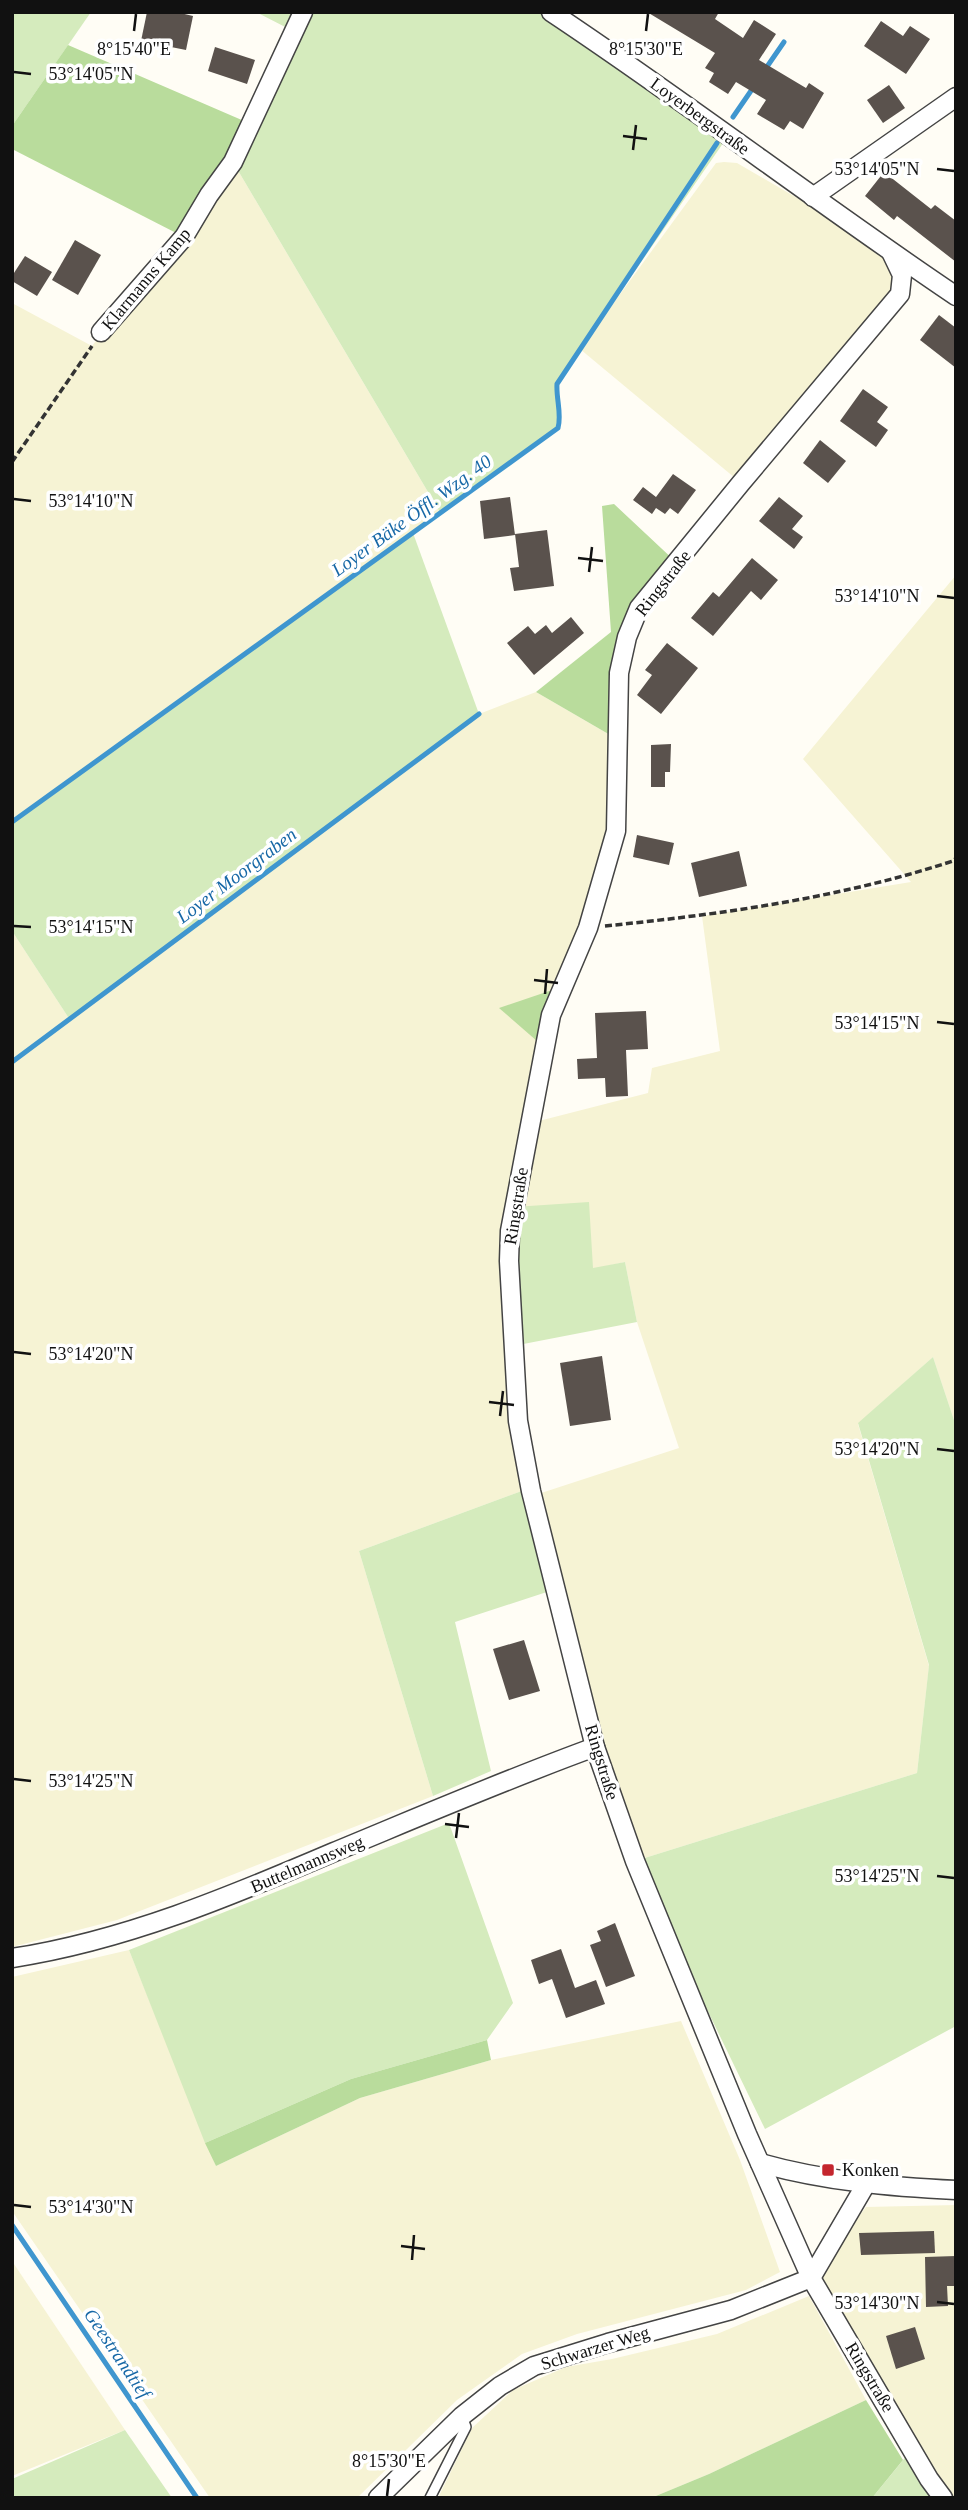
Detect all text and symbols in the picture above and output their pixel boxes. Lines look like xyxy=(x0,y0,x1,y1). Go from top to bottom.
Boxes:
text: 8°15'40"E xyxy=(97,39,171,59)
text: 8°15'30"E xyxy=(609,39,683,59)
text: 53°14'05"N xyxy=(49,64,133,84)
street label: Loyerbergstraße xyxy=(647,73,753,159)
text: 53°14'05"N xyxy=(835,159,919,179)
street label: Klarmanns Kamp xyxy=(97,224,195,334)
water label: Loyer Bäke Öffl. Wzg. 40 xyxy=(327,450,496,581)
text: 53°14'10"N xyxy=(49,491,133,511)
street label: Ringstraße xyxy=(631,546,695,620)
text: 53°14'10"N xyxy=(835,586,919,606)
water label: Loyer Moorgraben xyxy=(172,824,300,928)
text: 53°14'15"N xyxy=(49,917,133,937)
text: 53°14'15"N xyxy=(835,1013,919,1033)
street label: Ringstraße xyxy=(500,1166,532,1246)
text: 53°14'20"N xyxy=(49,1344,133,1364)
text: 53°14'20"N xyxy=(835,1439,919,1459)
street label: Ringstraße xyxy=(581,1722,623,1802)
text: 53°14'25"N xyxy=(49,1771,133,1791)
street label: Buttelmannsweg xyxy=(247,1831,367,1897)
text: 53°14'25"N xyxy=(835,1866,919,1886)
place label: Konken xyxy=(842,2160,899,2180)
marker: Konken xyxy=(820,2162,836,2178)
text: 53°14'30"N xyxy=(49,2197,133,2217)
text: 53°14'30"N xyxy=(835,2293,919,2313)
water label: Geestrandtief xyxy=(80,2305,157,2404)
street label: Schwarzer Weg xyxy=(538,2322,652,2374)
street label: Ringstraße xyxy=(841,2338,899,2416)
text: 8°15'30"E xyxy=(352,2451,426,2471)

